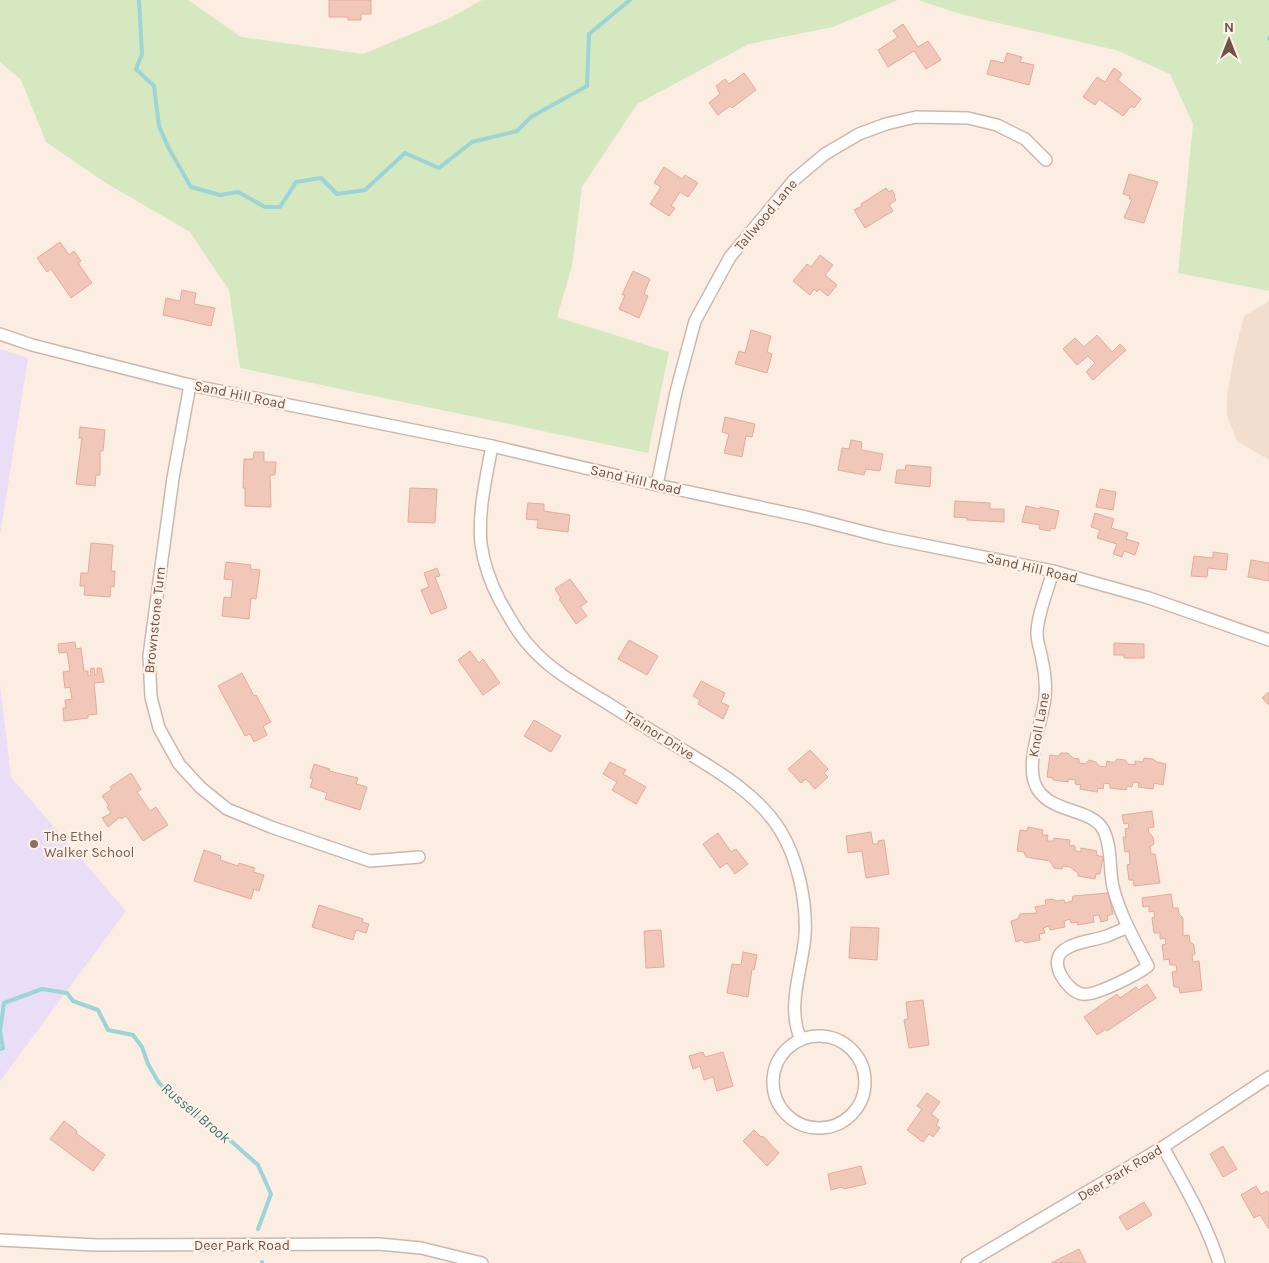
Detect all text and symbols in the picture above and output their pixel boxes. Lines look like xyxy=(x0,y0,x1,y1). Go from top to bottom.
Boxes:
north arrow xyxy=(1204,15,1254,65)
text: N xyxy=(1224,19,1234,36)
street label: Tallwood Lane xyxy=(731,176,801,254)
street label: Sand Hill Road xyxy=(193,377,287,413)
street label: Sand Hill Road xyxy=(589,461,683,499)
street label: Sand Hill Road xyxy=(985,549,1079,587)
street label: Brownstone Turn xyxy=(141,566,169,674)
street label: Knoll Lane xyxy=(1025,691,1053,759)
street label: Trainor Drive xyxy=(621,707,697,763)
place label: The Ethel Walker School xyxy=(44,828,135,861)
marker: The Ethel Walker School xyxy=(28,838,40,850)
water label: Russell Brook xyxy=(158,1079,234,1147)
street label: Deer Park Road xyxy=(1074,1141,1166,1205)
street label: Deer Park Road xyxy=(194,1237,290,1254)

